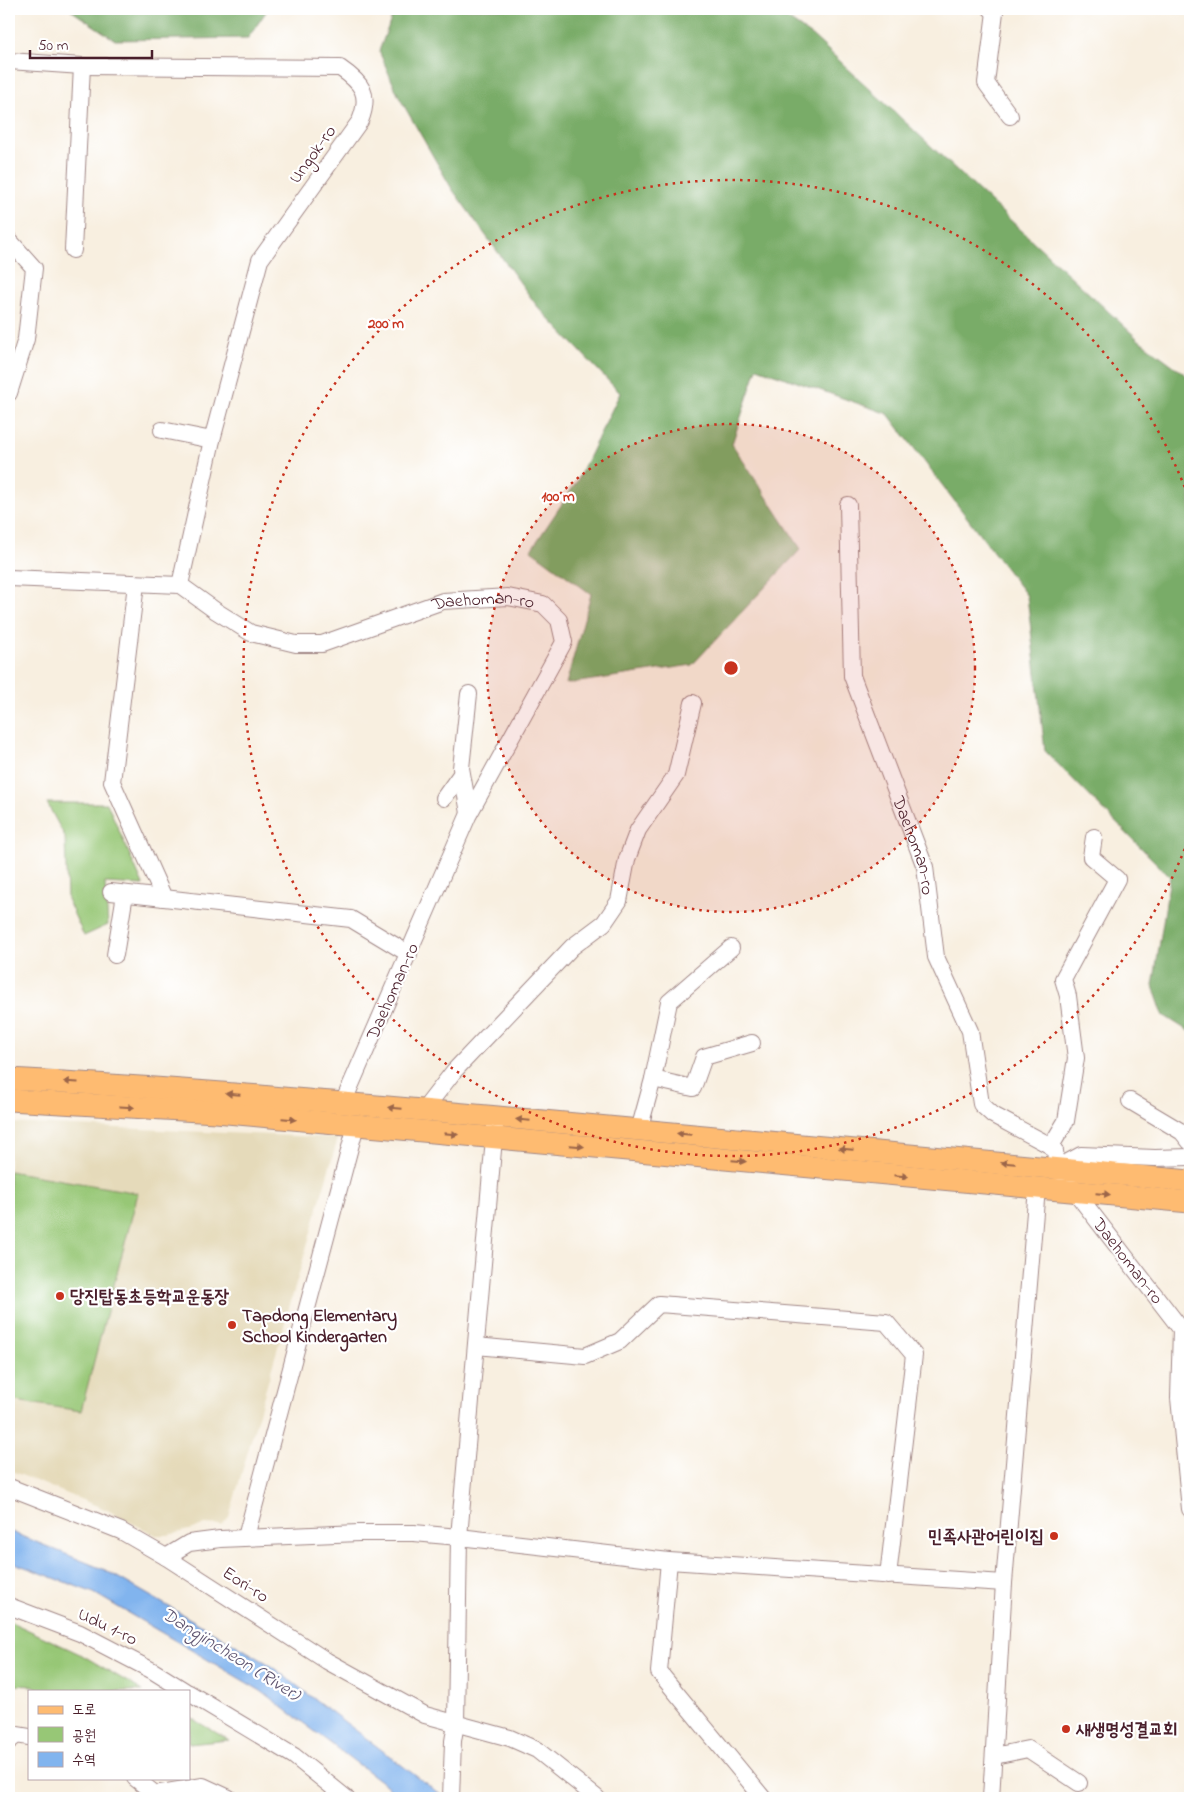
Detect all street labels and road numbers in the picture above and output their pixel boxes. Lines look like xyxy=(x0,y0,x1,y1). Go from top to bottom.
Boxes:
street label: Ungok-ro xyxy=(283,121,345,190)
street label: Daehoman-ro xyxy=(428,585,537,619)
street label: Daehoman-ro xyxy=(884,792,939,897)
street label: Daehoman-ro xyxy=(361,939,427,1045)
street label: Daehoman-ro xyxy=(1084,1212,1169,1311)
street label: Eori-ro xyxy=(217,1561,273,1610)
street label: Udu 1-ro xyxy=(73,1602,141,1653)

